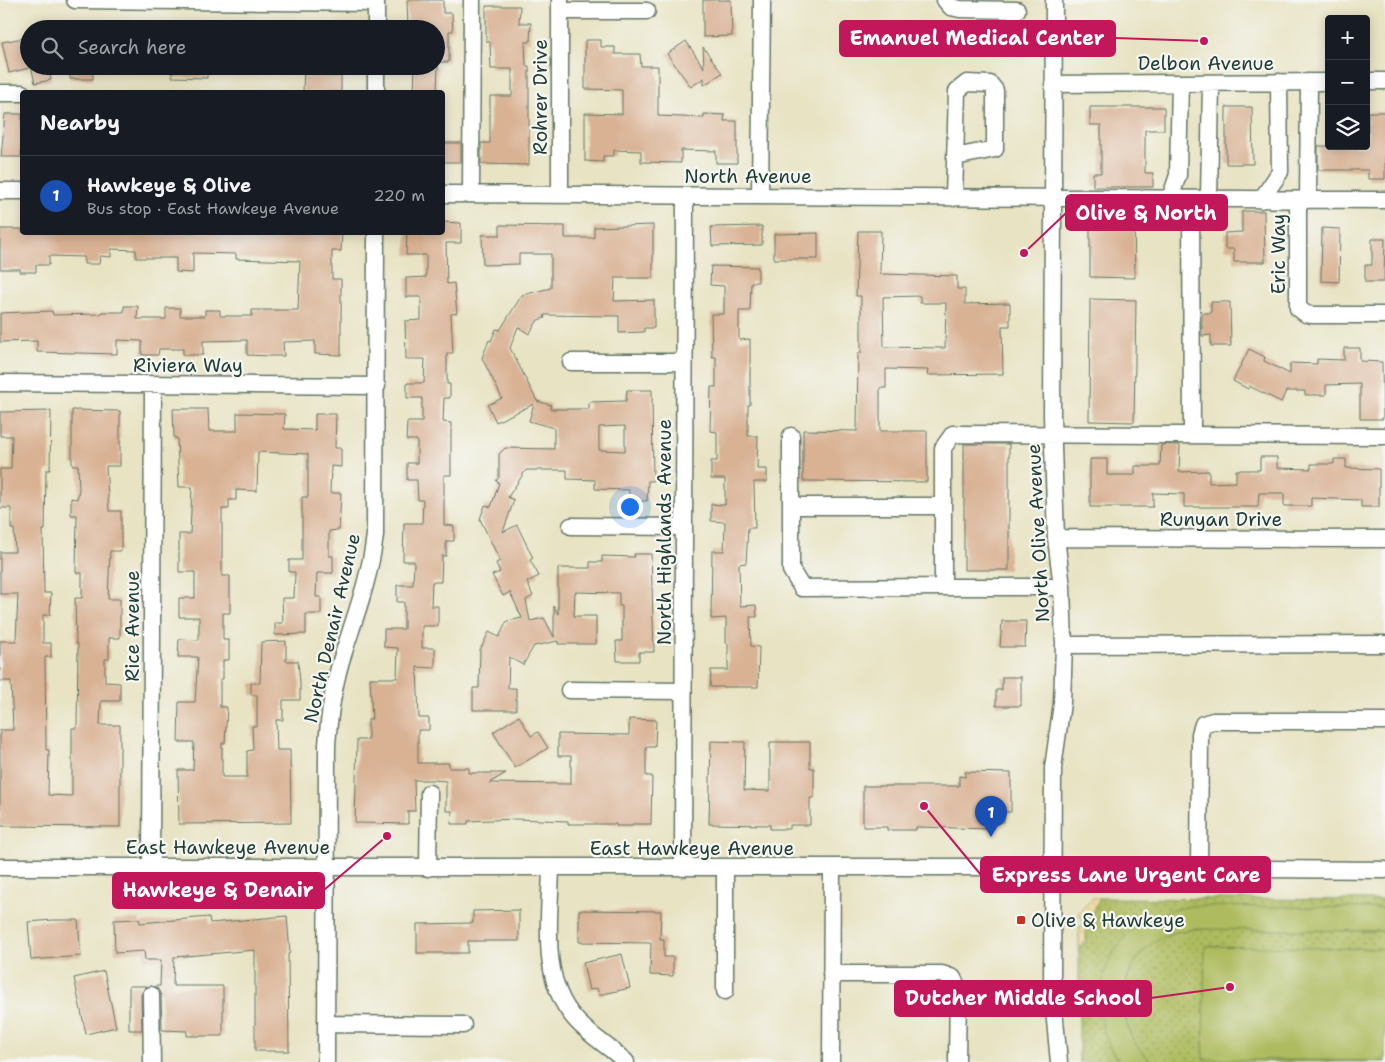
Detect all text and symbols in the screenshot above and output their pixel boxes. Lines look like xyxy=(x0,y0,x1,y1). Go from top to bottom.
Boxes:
map controls xyxy=(1325,15,1370,150)
button: + xyxy=(1325,15,1370,60)
search box xyxy=(20,20,445,75)
callout: Emanuel Medical Center xyxy=(840,21,1115,56)
text: Emanuel Medical Center xyxy=(850,25,1105,51)
icon: search xyxy=(38,34,66,62)
text: Search here xyxy=(78,35,187,60)
street label: Rohrer Drive xyxy=(528,39,553,155)
street label: Delbon Avenue xyxy=(1138,51,1274,76)
button: − xyxy=(1325,60,1370,105)
button: layers xyxy=(1325,105,1370,150)
text: Nearby xyxy=(40,109,120,137)
street label: North Avenue xyxy=(684,164,812,189)
text: Hawkeye & Olive xyxy=(87,173,252,198)
text: 1 xyxy=(52,185,60,206)
text: 220 m xyxy=(373,185,425,206)
callout: Olive & North xyxy=(1066,195,1227,230)
text: Bus stop · East Hawkeye Avenue xyxy=(87,198,339,219)
text: Olive & North xyxy=(1075,200,1217,226)
street label: Eric Way xyxy=(1266,214,1291,294)
street label: Riviera Way xyxy=(133,353,243,378)
street label: North Highlands Avenue xyxy=(652,419,677,645)
street label: North Olive Avenue xyxy=(1021,443,1055,623)
your location xyxy=(617,494,643,520)
street label: Runyan Drive xyxy=(1160,507,1282,532)
street label: North Denair Avenue xyxy=(298,531,366,725)
street label: Rice Avenue xyxy=(120,570,145,682)
pin: 1 xyxy=(975,796,1007,837)
street label: East Hawkeye Avenue xyxy=(126,835,330,860)
street label: East Hawkeye Avenue xyxy=(590,836,794,861)
callout: Express Lane Urgent Care xyxy=(981,857,1270,892)
text: Express Lane Urgent Care xyxy=(991,862,1261,888)
callout: Hawkeye & Denair xyxy=(113,873,324,908)
text: Hawkeye & Denair xyxy=(122,877,314,903)
place label: Olive & Hawkeye xyxy=(1031,908,1185,933)
marker: Olive & Hawkeye xyxy=(1015,914,1027,926)
callout: Dutcher Middle School xyxy=(895,981,1151,1016)
text: Dutcher Middle School xyxy=(905,985,1141,1011)

